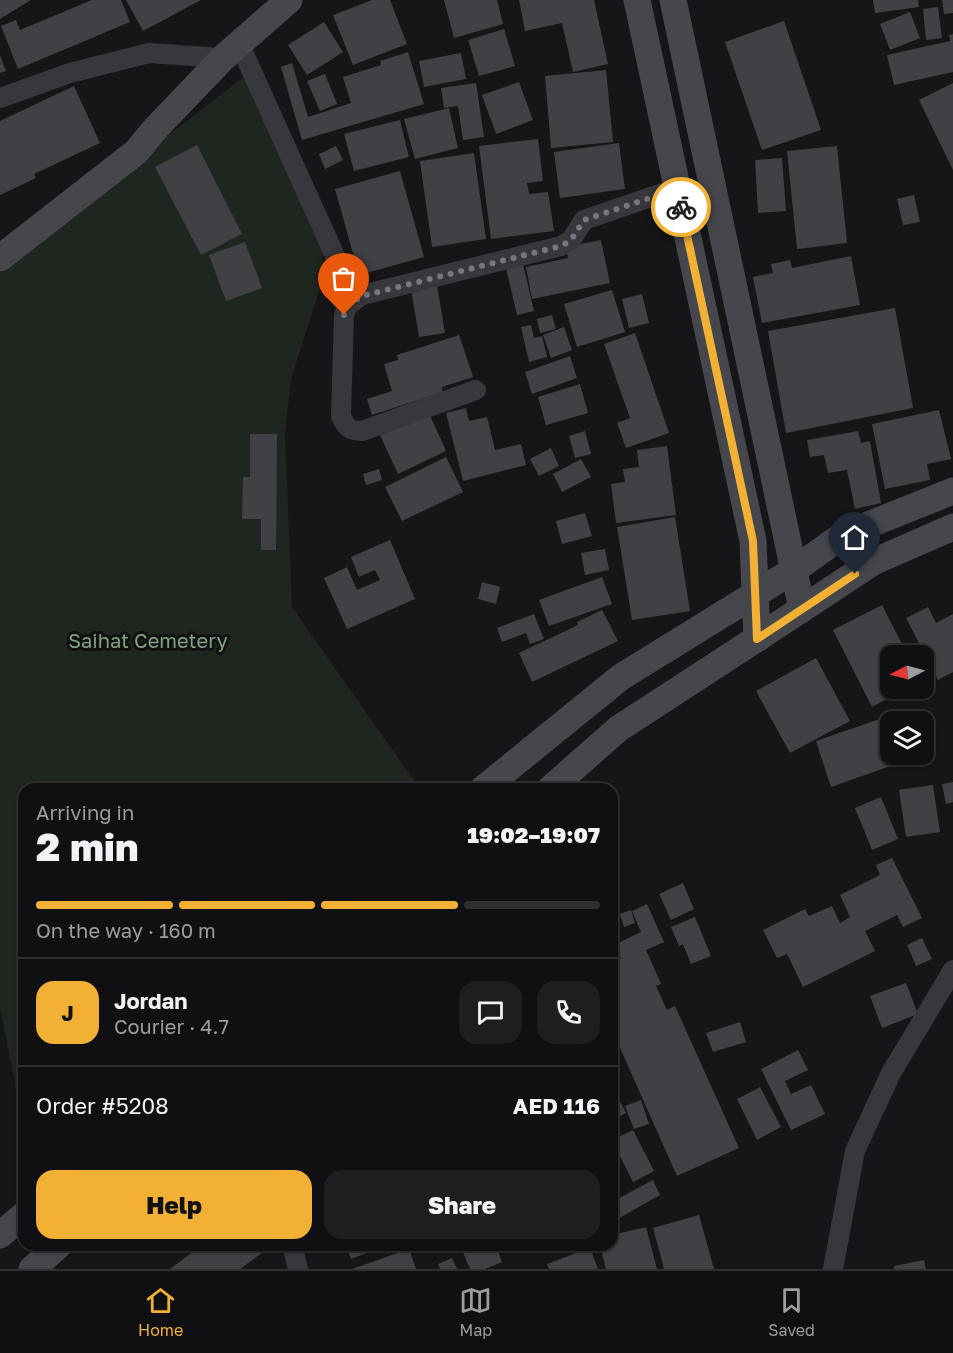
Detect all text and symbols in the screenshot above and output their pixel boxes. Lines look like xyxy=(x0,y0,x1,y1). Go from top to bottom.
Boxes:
courier xyxy=(651,177,711,237)
icon: bike xyxy=(665,191,698,224)
pin xyxy=(318,253,369,315)
icon: bag xyxy=(327,262,360,295)
pin xyxy=(829,512,880,574)
icon: home xyxy=(838,521,871,554)
park label: Saihat Cemetery xyxy=(68,628,228,652)
north arrow xyxy=(880,645,934,699)
map controls xyxy=(880,645,934,765)
button: layers xyxy=(880,711,934,765)
text: Arriving in xyxy=(36,800,134,824)
text: 19:02–19:07 xyxy=(467,821,600,848)
text: 2 min xyxy=(36,823,139,870)
text: On the way · 160 m xyxy=(36,918,216,942)
button: chat xyxy=(459,981,522,1044)
button: phone xyxy=(537,981,600,1044)
text: Jordan xyxy=(114,987,188,1014)
text: J xyxy=(61,999,74,1026)
text: Courier · 4.7 xyxy=(114,1014,229,1038)
text: Order #5208 xyxy=(36,1092,169,1119)
text: AED 116 xyxy=(513,1092,600,1119)
button: Help xyxy=(36,1170,312,1239)
button: Share xyxy=(324,1170,600,1239)
tab: Home xyxy=(138,1284,183,1340)
tab: Map xyxy=(459,1284,492,1340)
tab: Saved xyxy=(768,1284,815,1340)

